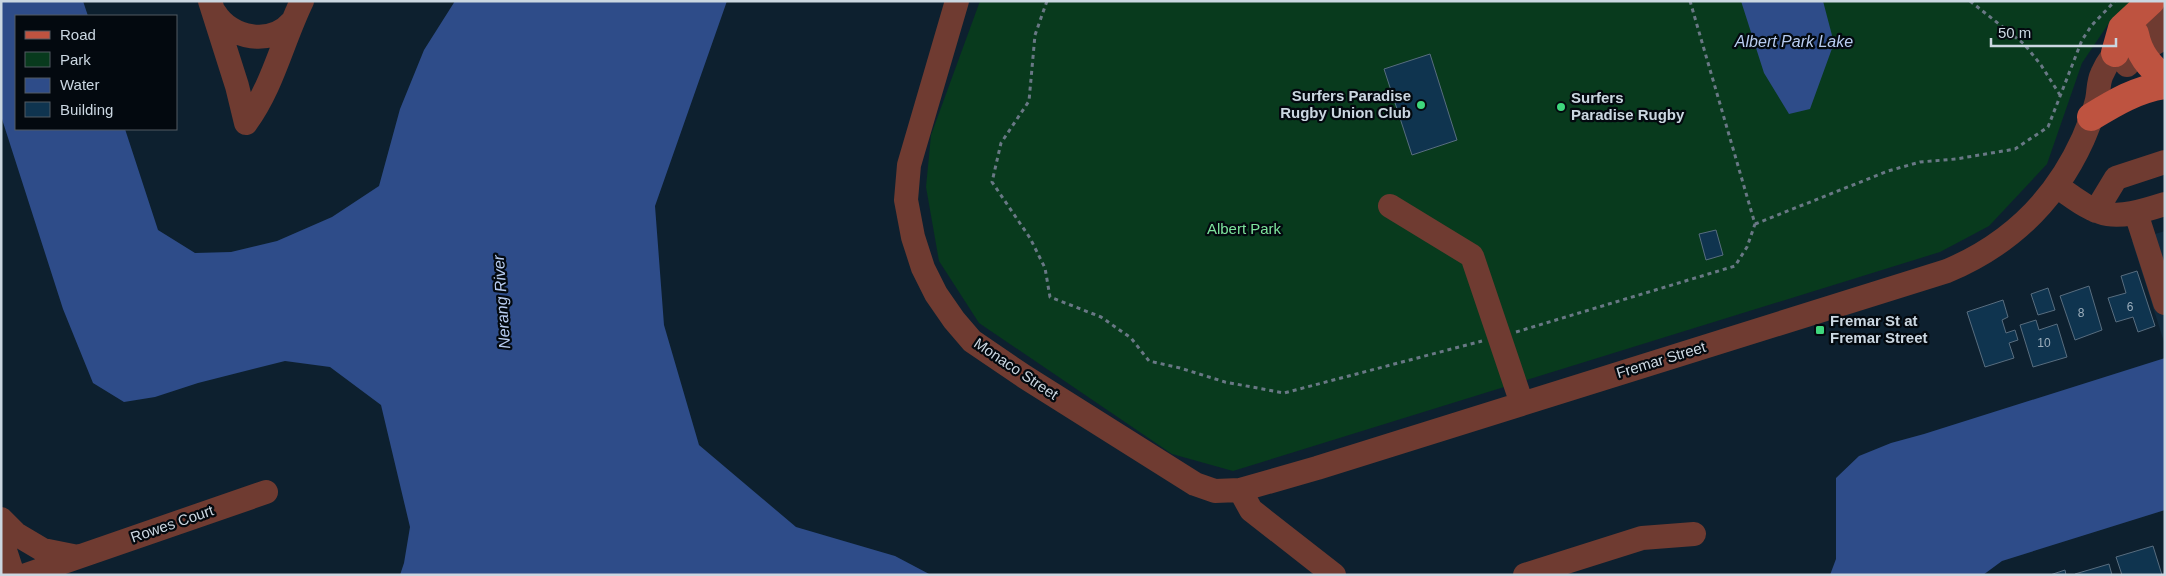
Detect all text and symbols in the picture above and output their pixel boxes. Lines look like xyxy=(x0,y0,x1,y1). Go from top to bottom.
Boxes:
legend xyxy=(15,15,178,130)
scale bar xyxy=(1991,15,2116,47)
text: 50 m xyxy=(1998,24,2031,41)
text: Road xyxy=(60,26,96,43)
water label: Albert Park Lake xyxy=(1734,33,1853,50)
text: Park xyxy=(60,51,91,68)
text: Water xyxy=(60,76,99,93)
place label: Surfers Paradise Rugby Union Club xyxy=(1280,87,1411,121)
place label: Surfers Paradise Rugby xyxy=(1571,89,1685,123)
marker: Surfers Paradise Rugby Union Club xyxy=(1415,99,1427,111)
text: Building xyxy=(60,101,113,118)
marker: Surfers Paradise Rugby xyxy=(1555,101,1567,113)
park label: Albert Park xyxy=(1207,220,1282,237)
water label: Nerang River xyxy=(490,254,513,350)
house number: 6 xyxy=(2127,300,2134,314)
house number: 8 xyxy=(2078,306,2085,320)
place label: Fremar St at Fremar Street xyxy=(1830,312,1928,346)
marker: Fremar St at Fremar Street xyxy=(1814,324,1826,336)
street label: Monaco Street xyxy=(971,334,1062,403)
house number: 10 xyxy=(2037,336,2051,350)
street label: Fremar Street xyxy=(1614,338,1708,381)
street label: Rowes Court xyxy=(128,501,216,546)

